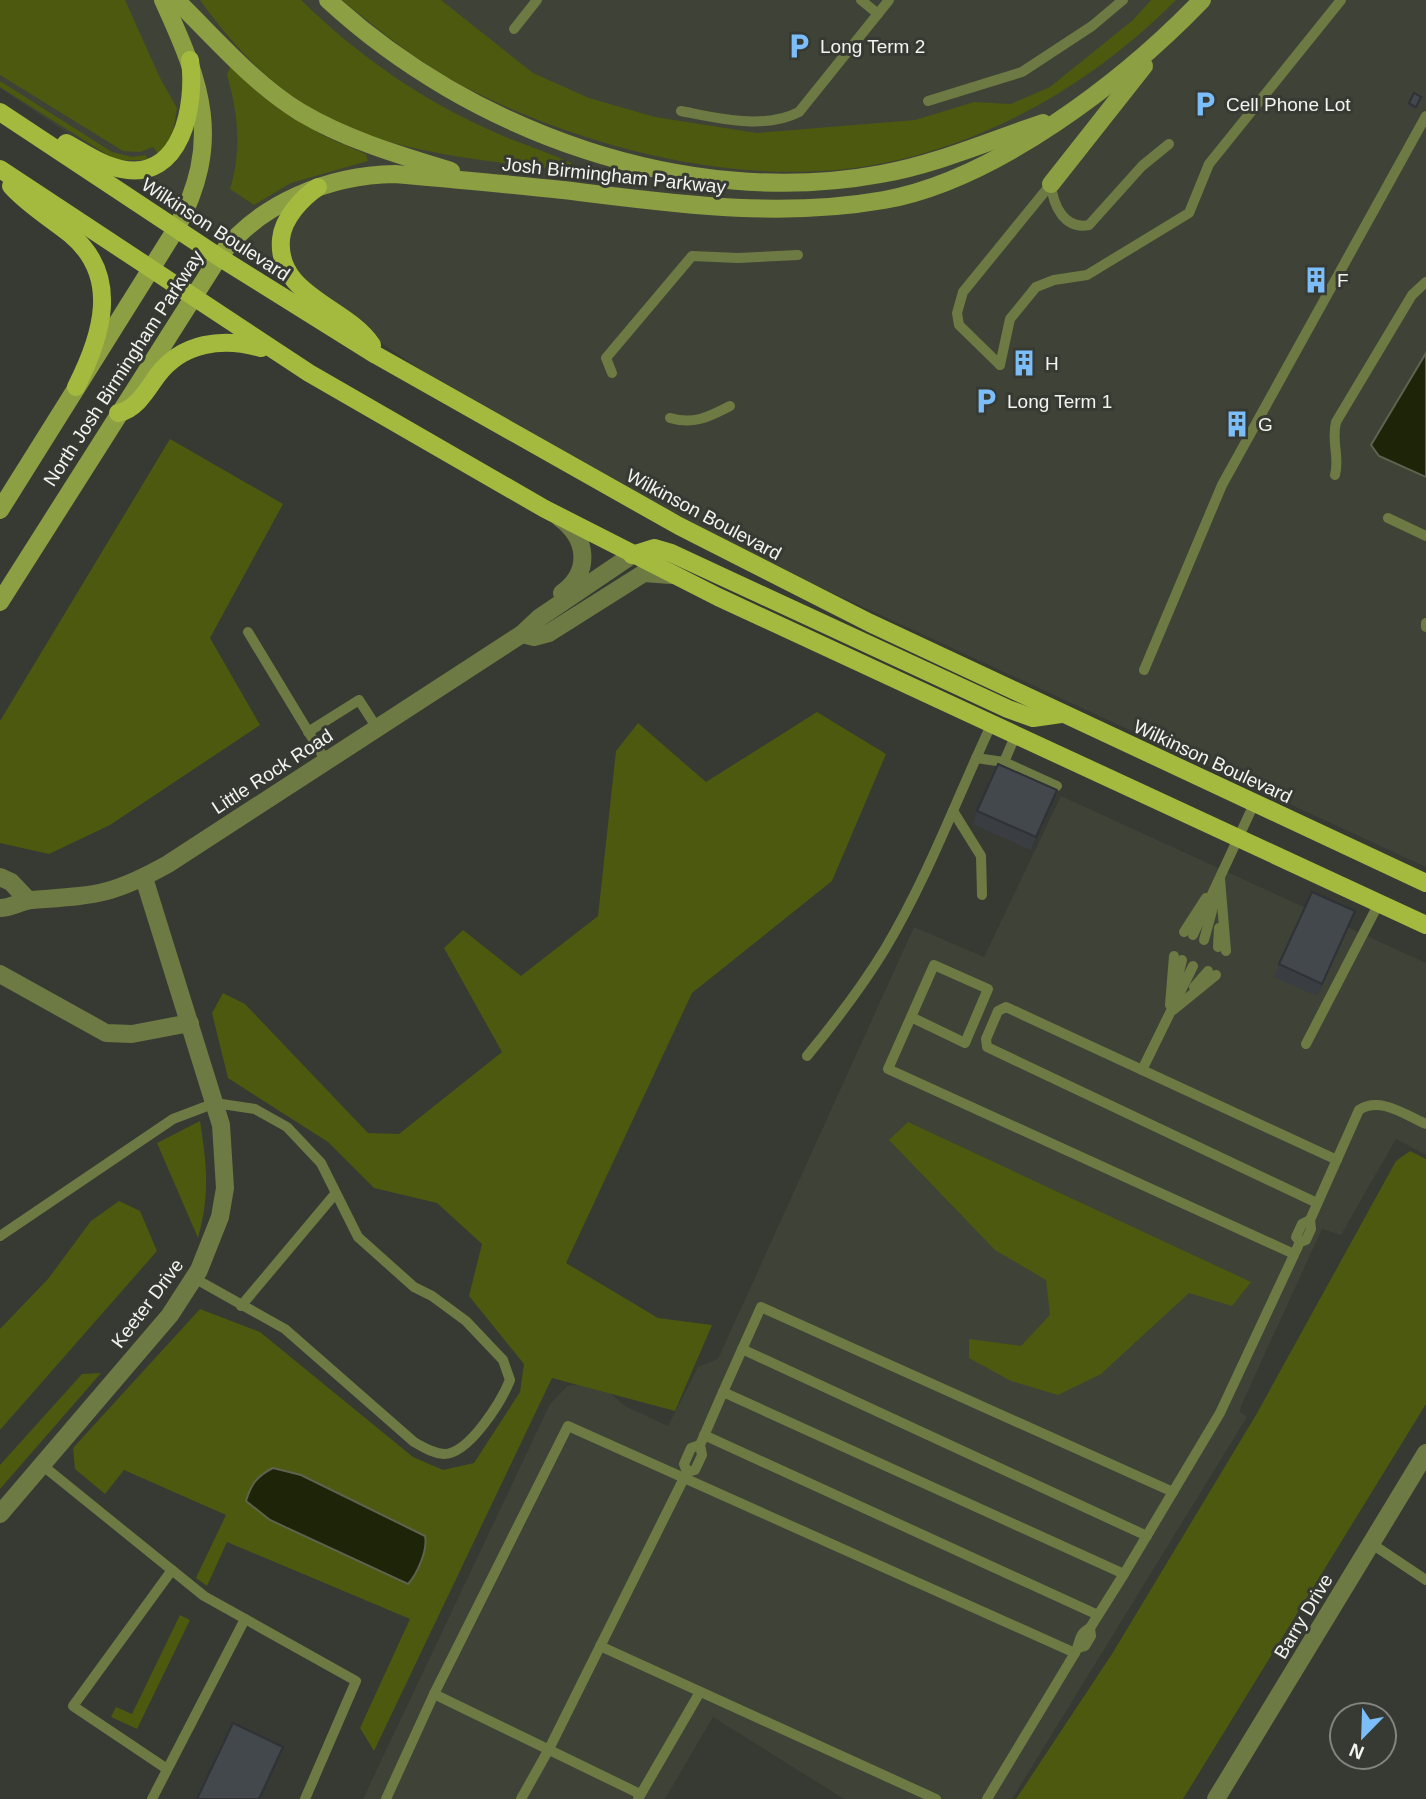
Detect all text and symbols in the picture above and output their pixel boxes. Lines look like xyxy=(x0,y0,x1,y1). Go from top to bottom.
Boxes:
parking icon: Long Term 2 xyxy=(784,31,814,61)
place label: Long Term 2 xyxy=(820,36,925,57)
parking icon: Cell Phone Lot xyxy=(1190,89,1220,119)
place label: Cell Phone Lot xyxy=(1226,94,1351,115)
street label: Josh Birmingham Parkway xyxy=(501,153,727,198)
street label: Wilkinson Boulevard xyxy=(138,174,294,285)
street label: North Josh Birmingham Parkway xyxy=(39,246,208,490)
building icon: F xyxy=(1301,265,1331,295)
place label: F xyxy=(1337,270,1349,291)
building icon: H xyxy=(1009,348,1039,378)
place label: H xyxy=(1045,353,1059,374)
parking icon: Long Term 1 xyxy=(971,386,1001,416)
place label: Long Term 1 xyxy=(1007,391,1112,412)
building icon: G xyxy=(1222,409,1252,439)
place label: G xyxy=(1258,414,1273,435)
street label: Wilkinson Boulevard xyxy=(623,465,785,564)
street label: Wilkinson Boulevard xyxy=(1130,716,1295,807)
street label: Little Rock Road xyxy=(208,725,336,818)
street label: Keeter Drive xyxy=(107,1255,188,1352)
street label: Barry Drive xyxy=(1270,1570,1337,1662)
north arrow xyxy=(1328,1701,1398,1771)
text: N xyxy=(1346,1739,1367,1764)

